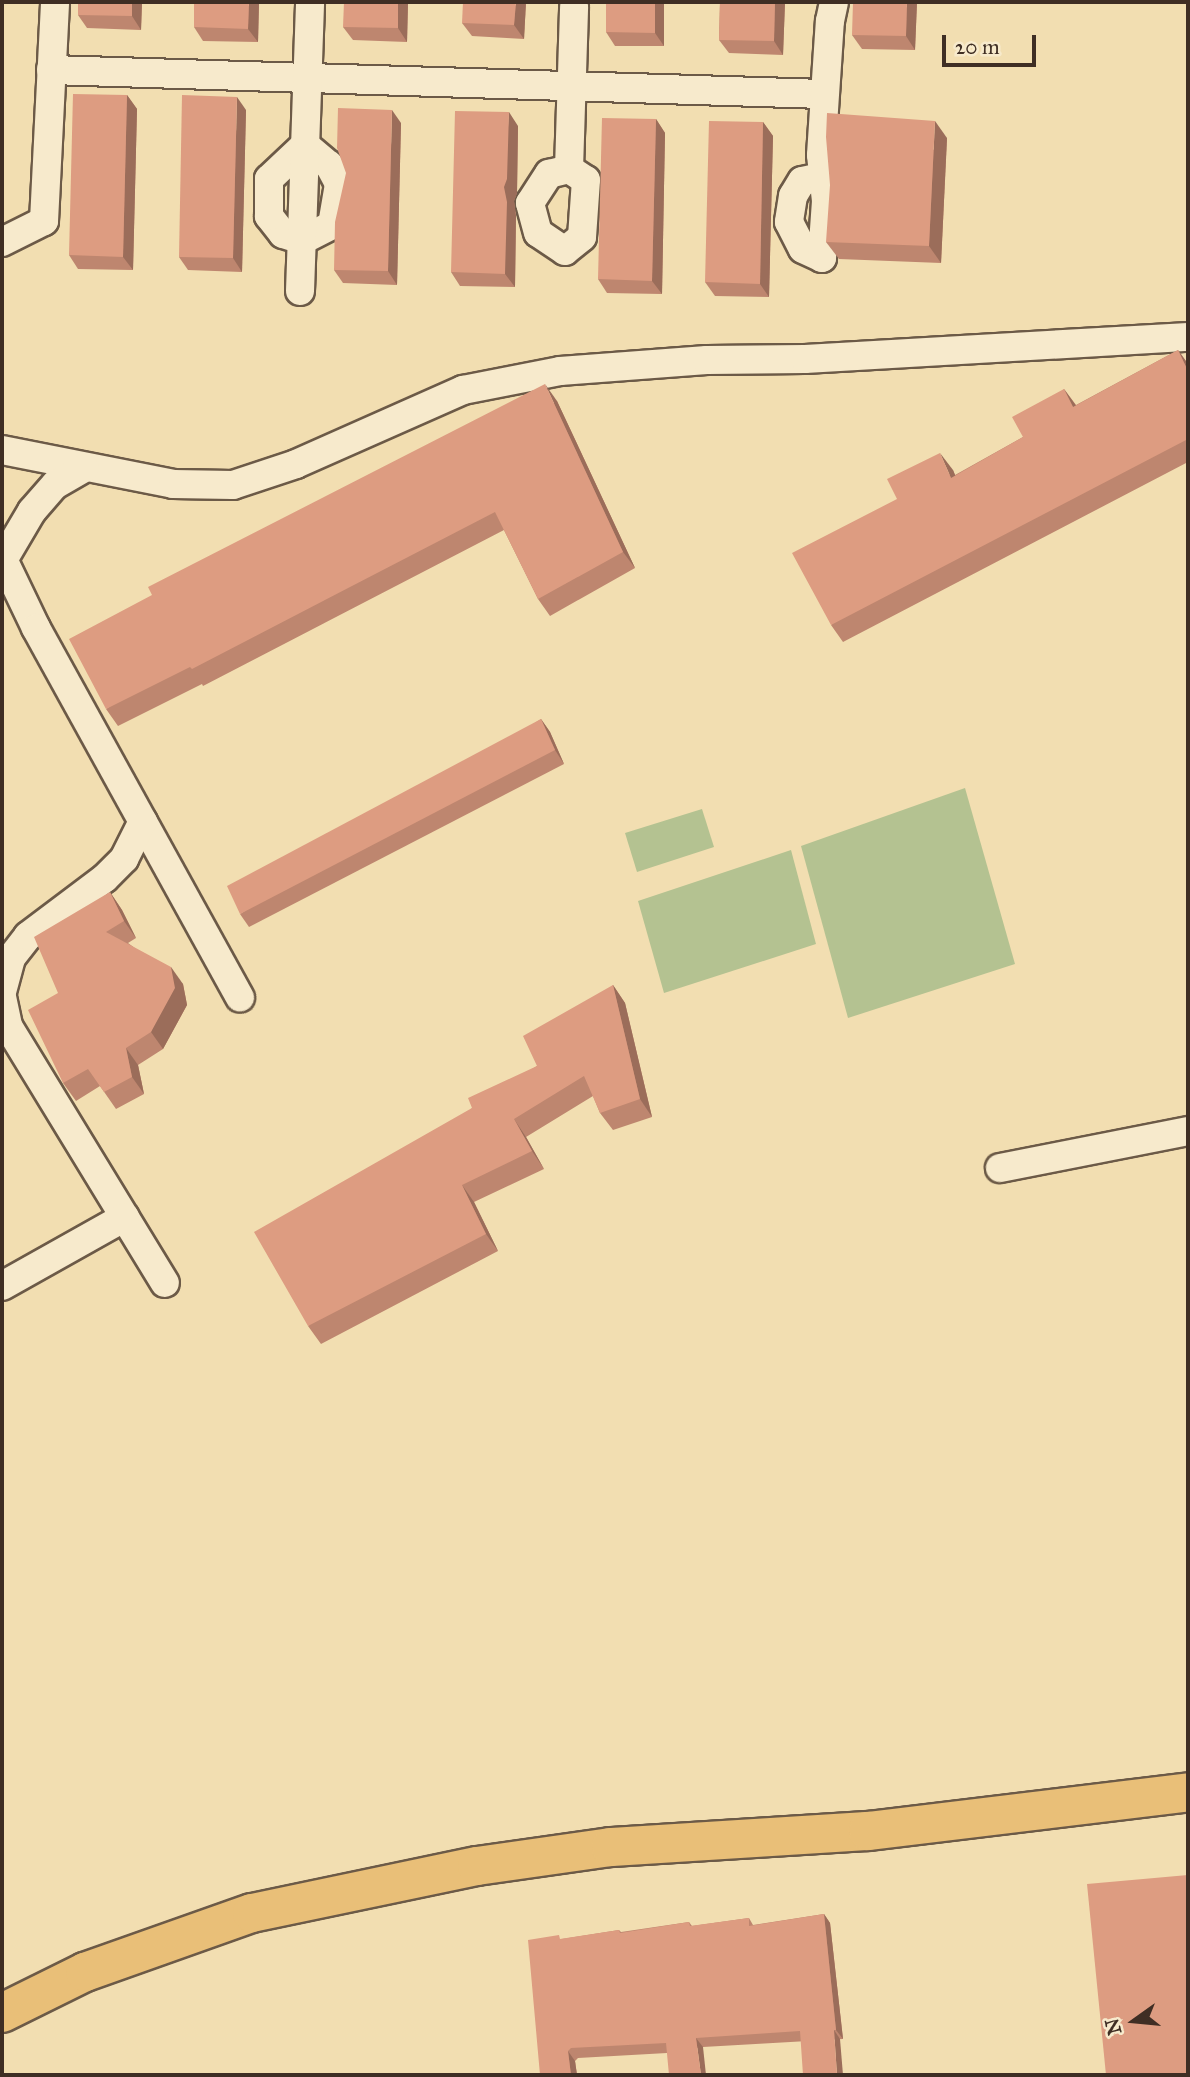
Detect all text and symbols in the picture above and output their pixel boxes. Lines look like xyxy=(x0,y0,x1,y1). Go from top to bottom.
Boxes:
scale bar xyxy=(945,21,1040,65)
text: 20 m xyxy=(955,34,1000,60)
north arrow xyxy=(1099,1986,1169,2056)
text: N xyxy=(1100,2016,1126,2037)

